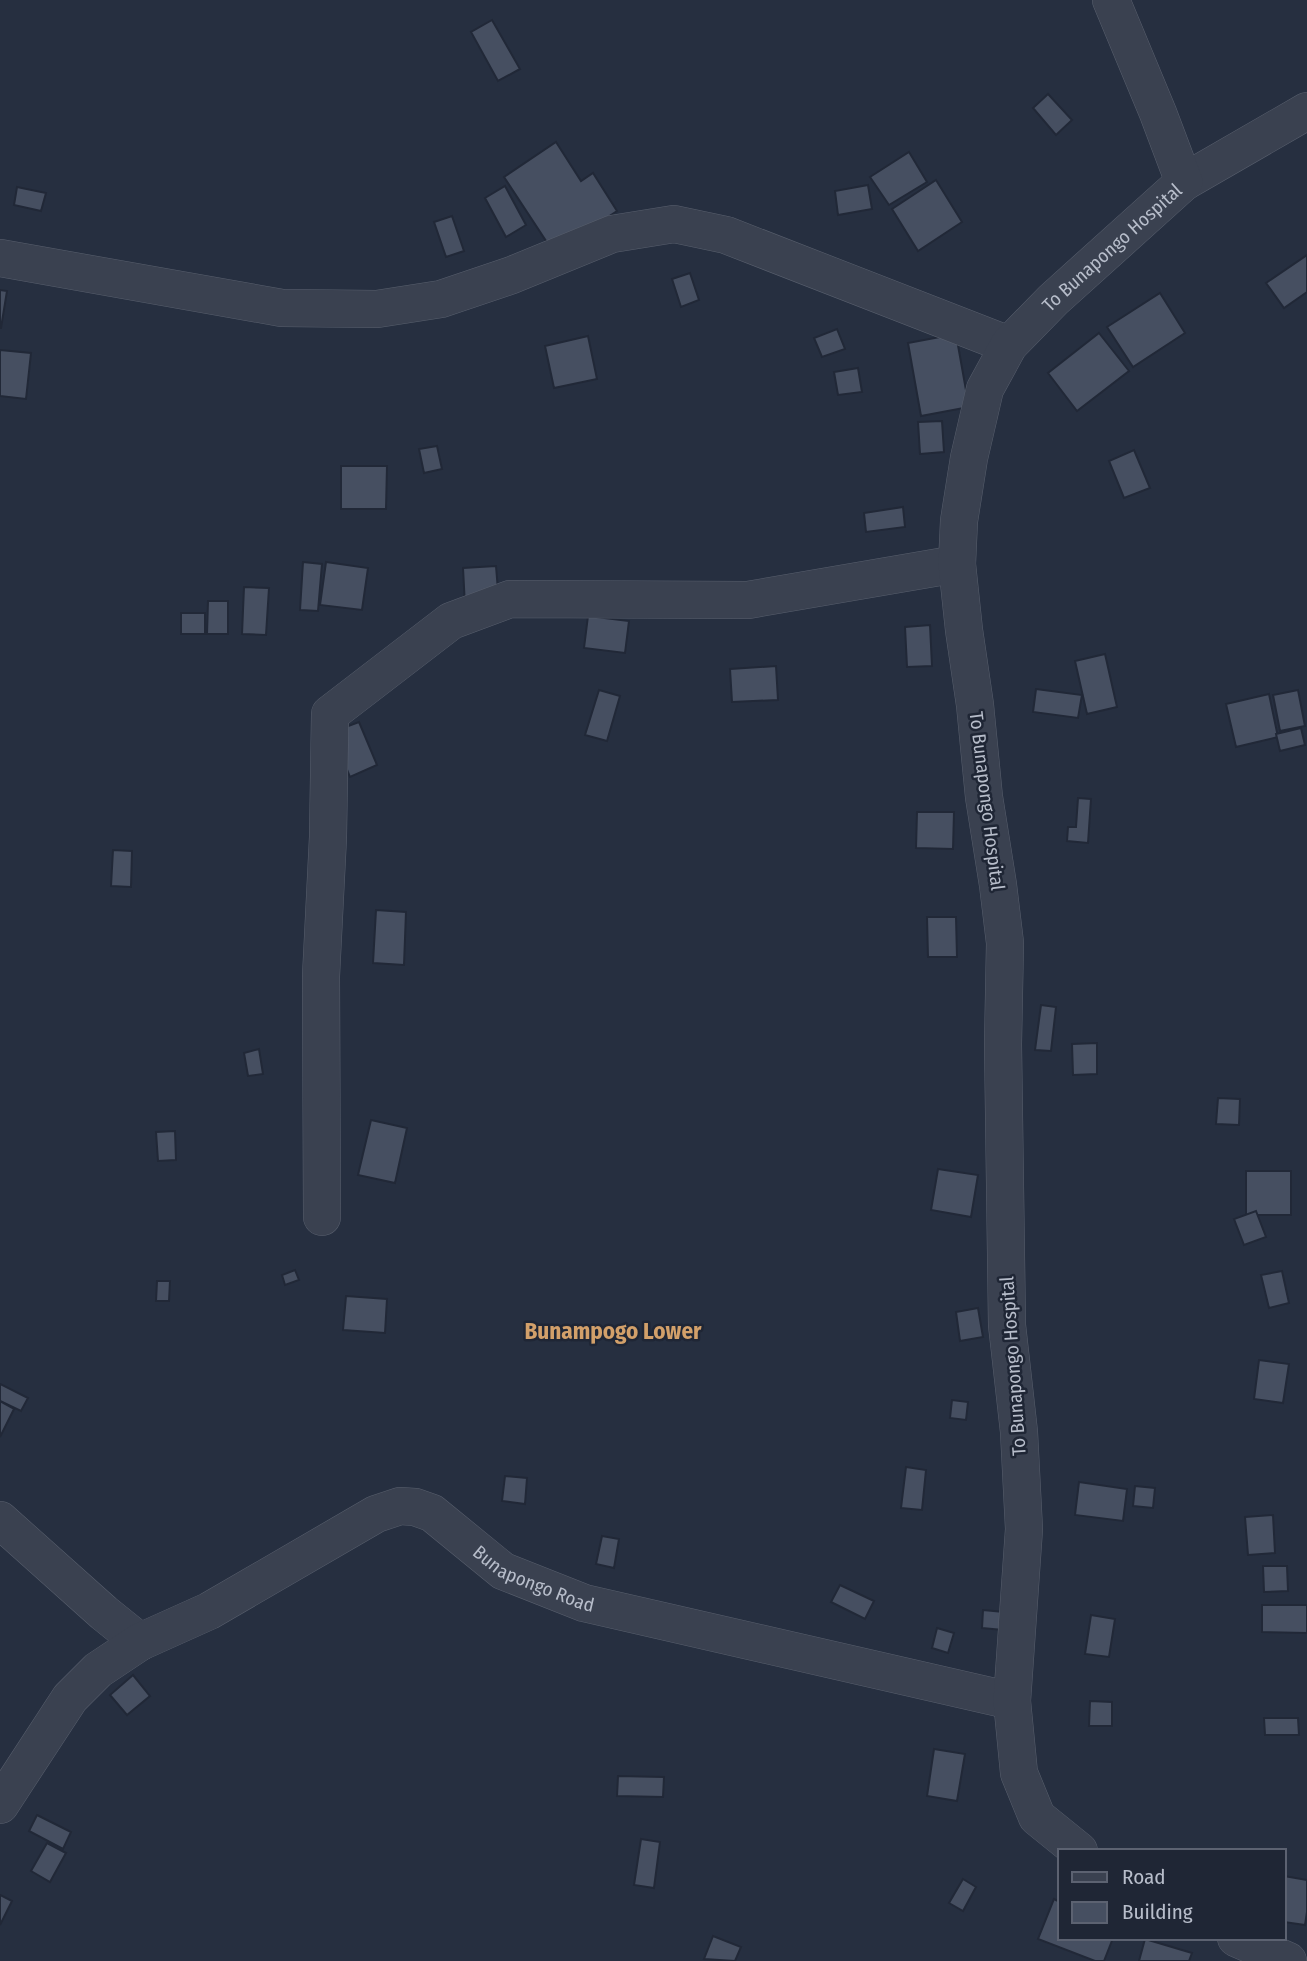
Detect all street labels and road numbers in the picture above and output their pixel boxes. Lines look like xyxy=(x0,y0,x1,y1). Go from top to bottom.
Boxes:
street label: To Bunapongo Hospital xyxy=(1037,178,1186,316)
street label: To Bunapongo Hospital xyxy=(965,710,1009,892)
street label: To Bunapongo Hospital xyxy=(995,1276,1031,1456)
street label: Bunapongo Road xyxy=(469,1540,597,1617)

